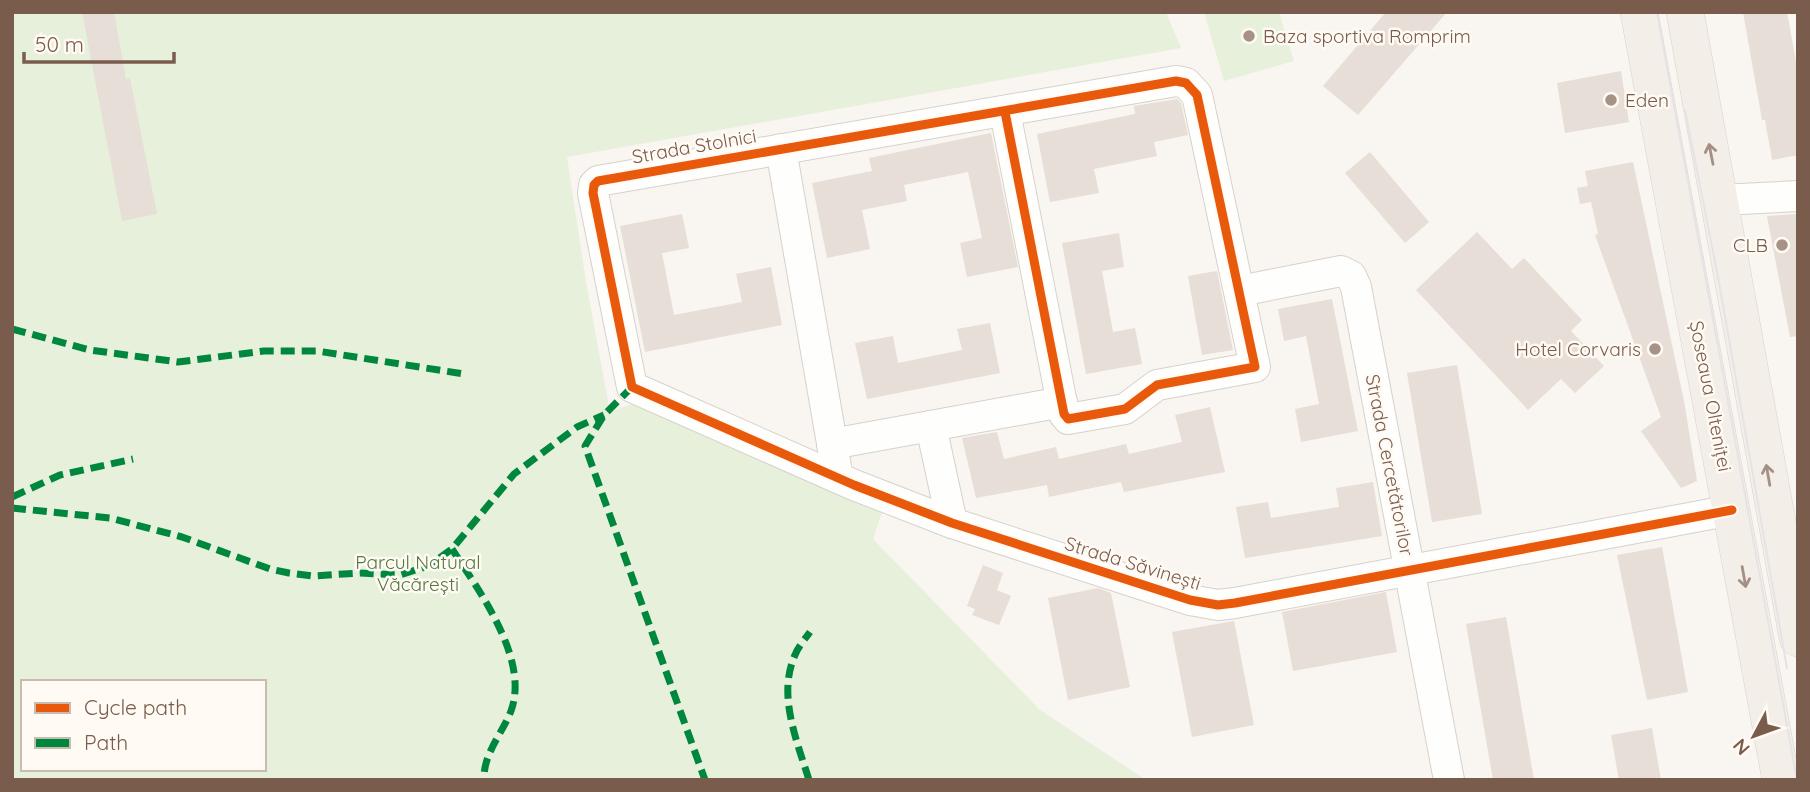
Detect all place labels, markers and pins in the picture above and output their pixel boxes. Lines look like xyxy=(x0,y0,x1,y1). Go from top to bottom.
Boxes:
place label: Baza sportiva Romprim xyxy=(1263,24,1471,48)
marker: Baza sportiva Romprim xyxy=(1241,28,1257,44)
place label: Eden xyxy=(1625,88,1669,112)
marker: Eden xyxy=(1603,92,1619,108)
place label: CLB xyxy=(1733,233,1768,257)
marker: CLB xyxy=(1774,237,1790,253)
place label: Hotel Corvaris xyxy=(1515,337,1641,361)
marker: Hotel Corvaris xyxy=(1647,341,1663,357)

